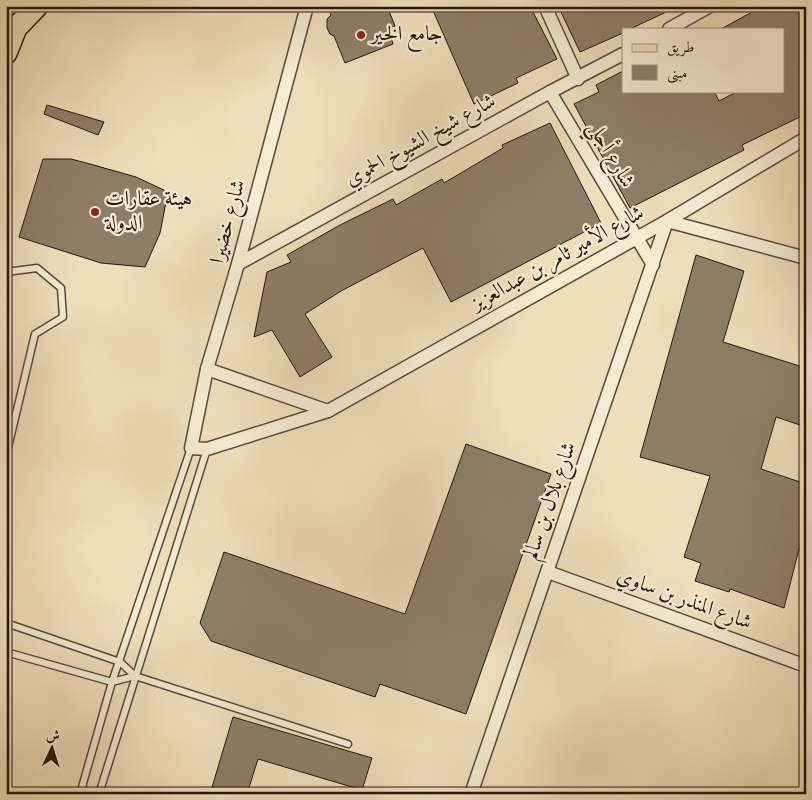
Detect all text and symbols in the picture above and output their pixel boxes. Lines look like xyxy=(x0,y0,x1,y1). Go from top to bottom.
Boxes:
place label: جامع الخير xyxy=(369,20,443,52)
legend xyxy=(622,28,784,92)
marker: جامع الخير xyxy=(355,29,367,41)
text: طريق xyxy=(667,38,694,59)
text: مبنى xyxy=(667,64,687,85)
street label: شارع شيخ الشيوخ الحموي xyxy=(340,87,503,197)
street label: شارع أجلي xyxy=(576,115,643,195)
street label: شارع خضيرا xyxy=(203,177,256,268)
place label: هيئة عقارات الدولة xyxy=(104,185,192,239)
street label: شارع الأمير ثامر بن عبدالعزيز xyxy=(463,197,650,321)
marker: هيئة عقارات الدولة xyxy=(89,206,101,218)
street label: شارع بلال بن سالم xyxy=(517,438,586,564)
street label: شارع المنذر بن ساوي xyxy=(612,562,756,639)
north arrow xyxy=(28,722,78,772)
text: ش xyxy=(45,727,61,747)

